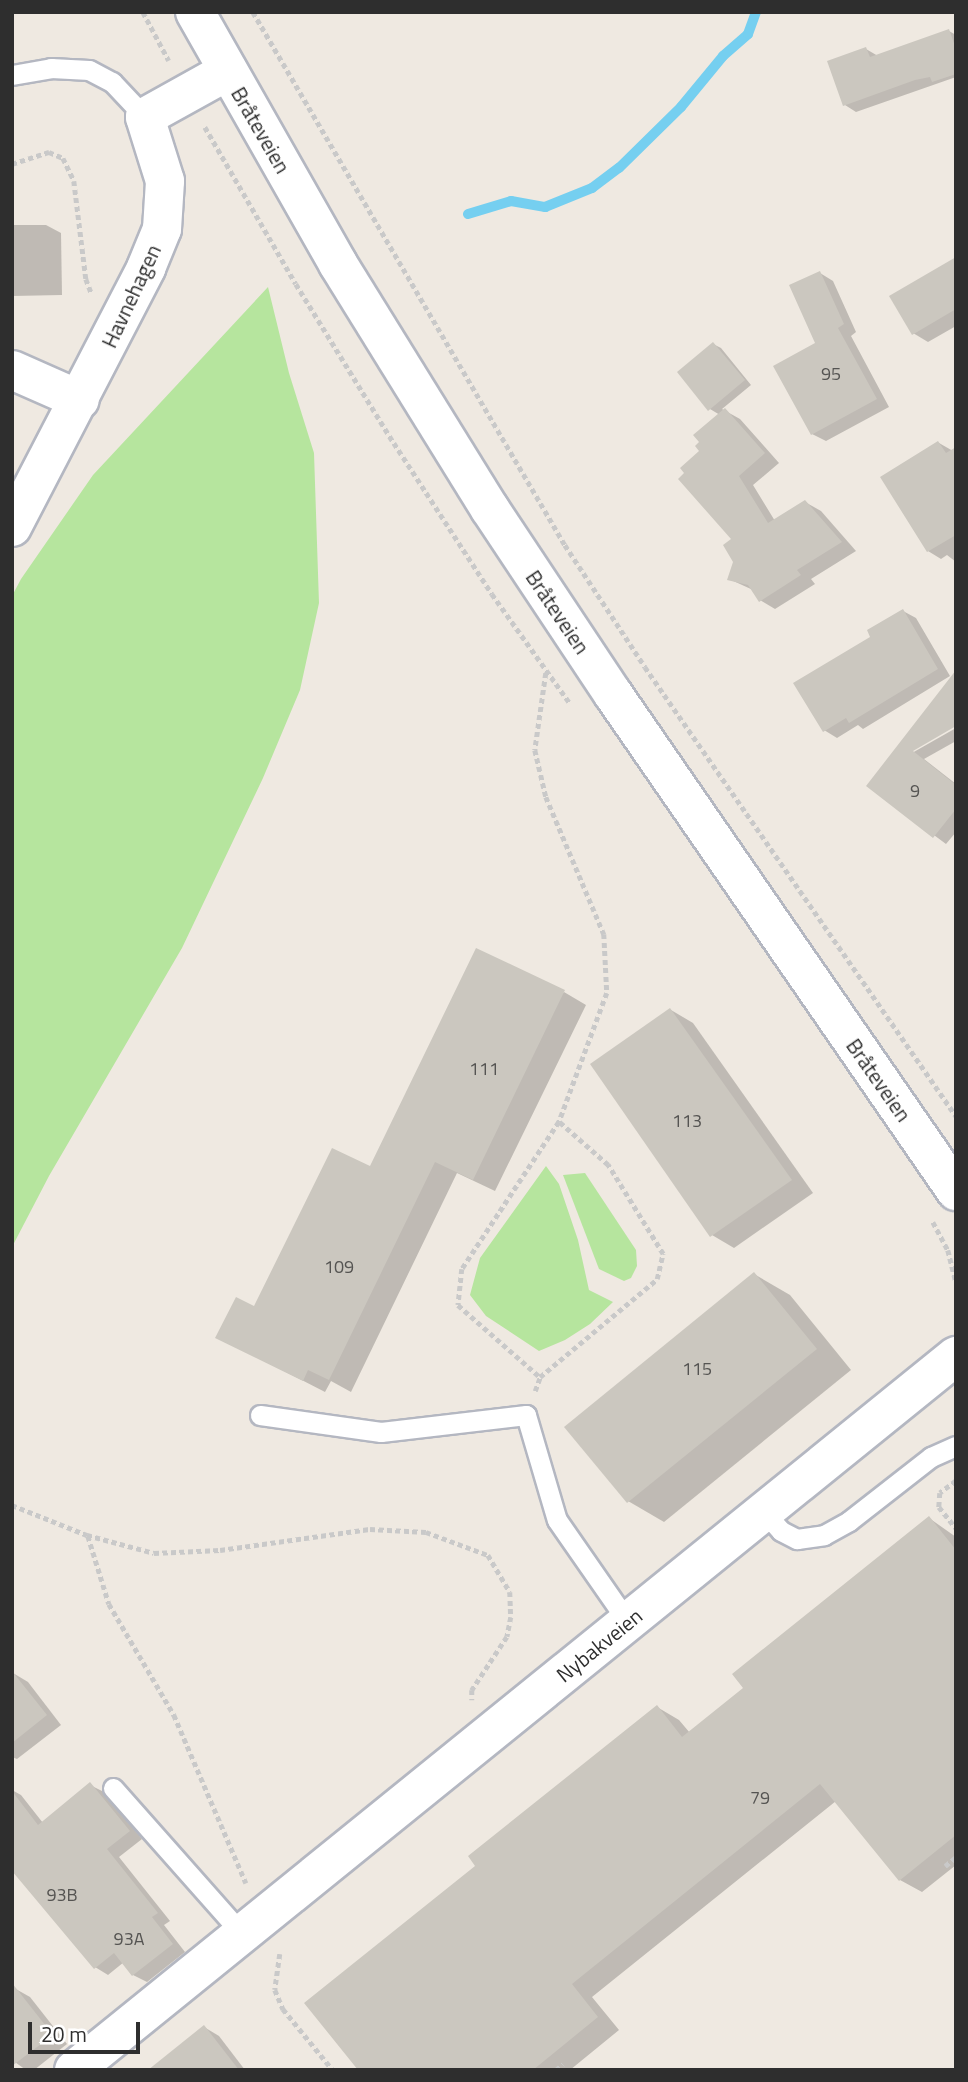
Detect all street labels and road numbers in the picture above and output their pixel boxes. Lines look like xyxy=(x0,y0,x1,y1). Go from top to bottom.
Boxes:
street label: Bråteveien xyxy=(226,82,296,178)
street label: Havnehagen xyxy=(96,240,166,352)
street label: Bråteveien xyxy=(521,565,595,659)
street label: Bråteveien xyxy=(841,1034,917,1126)
street label: Nybakveien xyxy=(551,1603,647,1687)

